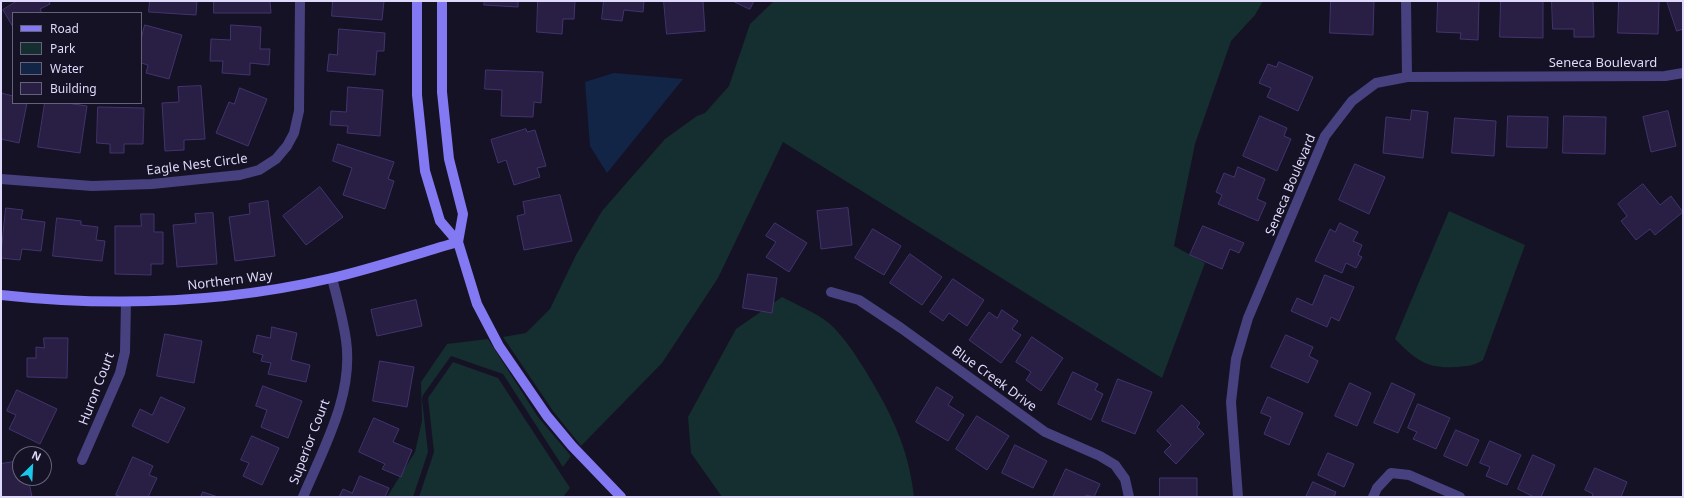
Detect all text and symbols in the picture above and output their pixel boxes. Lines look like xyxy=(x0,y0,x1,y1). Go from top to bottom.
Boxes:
legend xyxy=(12,12,142,104)
text: Road xyxy=(50,20,79,37)
text: Park xyxy=(50,40,75,57)
street label: Seneca Boulevard xyxy=(1549,55,1657,71)
text: Water xyxy=(50,60,84,77)
text: Building xyxy=(50,80,97,97)
street label: Seneca Boulevard xyxy=(1263,132,1319,238)
street label: Eagle Nest Circle xyxy=(146,151,248,179)
street label: Northern Way xyxy=(187,268,273,294)
street label: Blue Creek Drive xyxy=(949,343,1039,415)
street label: Huron Court xyxy=(76,351,118,427)
street label: Superior Court xyxy=(287,397,333,487)
north arrow xyxy=(12,446,52,486)
text: N xyxy=(30,447,44,464)

